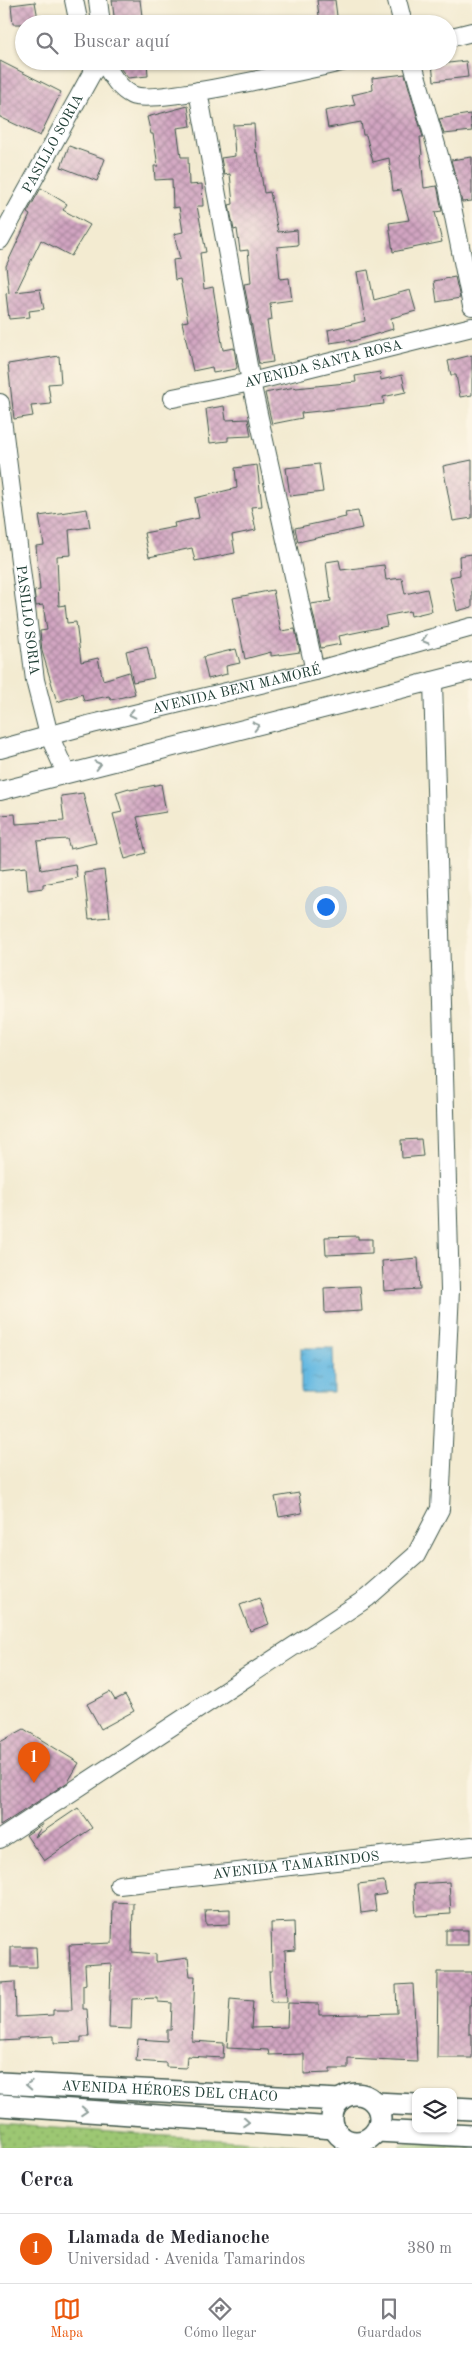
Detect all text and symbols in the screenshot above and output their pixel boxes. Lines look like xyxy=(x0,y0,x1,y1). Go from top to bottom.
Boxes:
search box xyxy=(15,15,457,70)
icon: search xyxy=(33,29,61,57)
text: Buscar aquí xyxy=(73,33,169,52)
street label: PASILLO SORIA xyxy=(20,92,86,196)
street label: AVENIDA SANTA ROSA xyxy=(243,338,404,390)
street label: PASILLO SORIA xyxy=(14,564,41,676)
one-way arrow xyxy=(421,635,430,645)
street label: AVENIDA BENI MAMORÉ xyxy=(151,660,323,716)
one-way arrow xyxy=(127,708,136,719)
one-way arrow xyxy=(251,721,259,731)
one-way arrow xyxy=(94,760,103,771)
your location xyxy=(313,894,339,920)
pin: 1 xyxy=(18,1742,50,1783)
street label: AVENIDA TAMARINDOS xyxy=(212,1849,380,1882)
street label: AVENIDA HÉROES DEL CHACO xyxy=(61,2079,278,2104)
one-way arrow xyxy=(25,2080,33,2090)
map controls xyxy=(412,2088,457,2133)
button: layers xyxy=(412,2088,457,2133)
one-way arrow xyxy=(80,2105,88,2116)
one-way arrow xyxy=(242,2117,250,2128)
text: Cerca xyxy=(20,2170,73,2191)
text: Llamada de Medianoche xyxy=(67,2229,270,2248)
text: 1 xyxy=(31,2241,41,2257)
text: 380 m xyxy=(407,2241,452,2257)
text: Universidad · Avenida Tamarindos xyxy=(67,2252,305,2268)
tab: Mapa xyxy=(50,2295,83,2342)
tab: Cómo llegar xyxy=(184,2295,256,2342)
tab: Guardados xyxy=(357,2295,422,2342)

